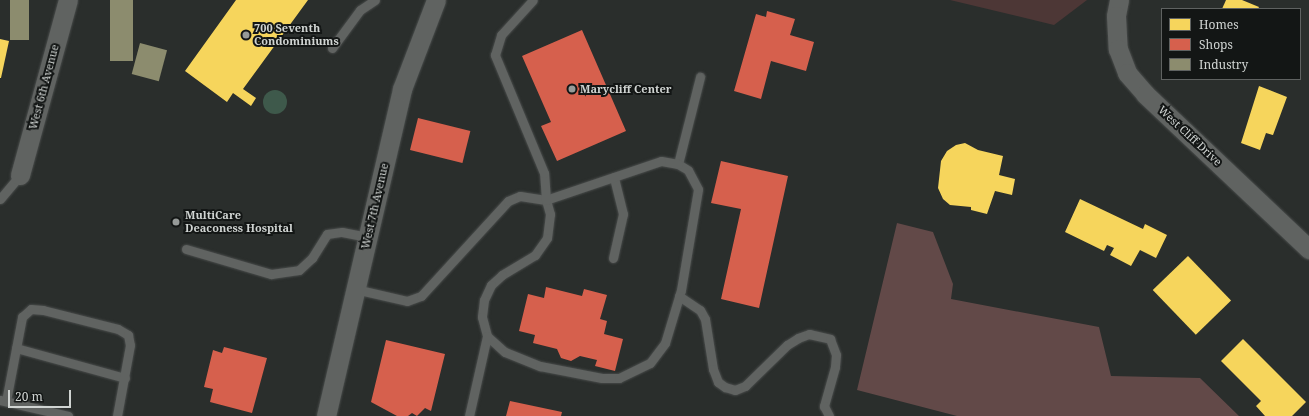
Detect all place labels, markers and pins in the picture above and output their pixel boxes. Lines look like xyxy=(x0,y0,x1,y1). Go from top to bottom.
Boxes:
place label: 700 Seventh Condominiums xyxy=(254,22,339,48)
marker: 700 Seventh Condominiums xyxy=(241,30,251,40)
place label: Marycliff Center xyxy=(580,82,671,96)
marker: Marycliff Center xyxy=(567,84,577,94)
place label: MultiCare Deaconess Hospital xyxy=(185,209,293,235)
marker: MultiCare Deaconess Hospital xyxy=(170,216,182,228)

